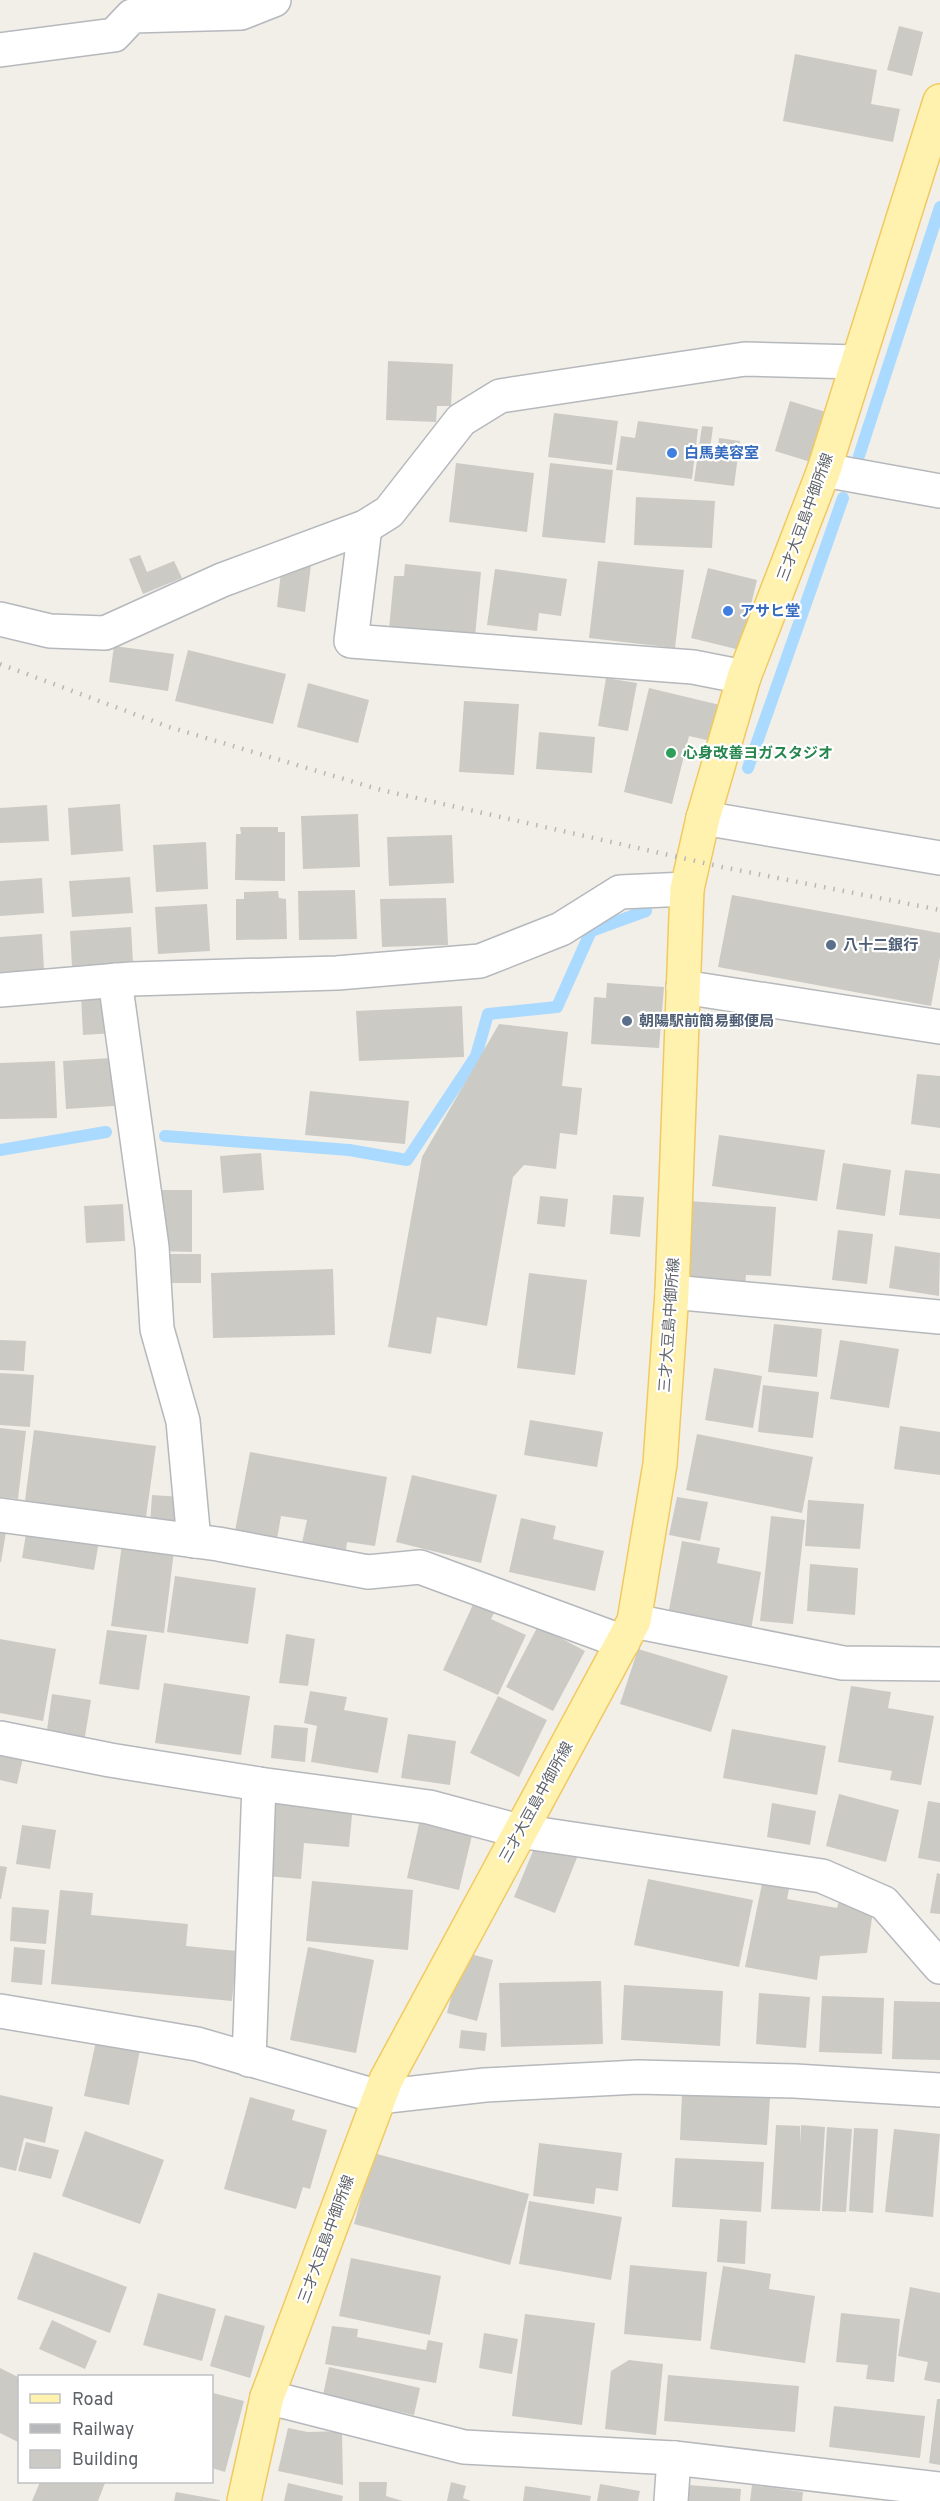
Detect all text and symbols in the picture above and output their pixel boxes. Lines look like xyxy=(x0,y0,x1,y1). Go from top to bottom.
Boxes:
place label: 白馬美容室 xyxy=(684,444,759,464)
marker: 白馬美容室 xyxy=(665,446,679,460)
street label: 三才大豆島中御所線 xyxy=(773,450,838,584)
place label: アサヒ堂 xyxy=(740,603,800,622)
marker: アサヒ堂 xyxy=(721,604,735,618)
place label: 心身改善ヨガスタジオ xyxy=(683,745,833,764)
marker: 心身改善ヨガスタジオ xyxy=(664,746,678,760)
place label: 八十二銀行 xyxy=(843,937,918,956)
marker: 八十二銀行 xyxy=(824,938,838,952)
place label: 朝陽駅前簡易郵便局 xyxy=(639,1012,774,1032)
marker: 朝陽駅前簡易郵便局 xyxy=(620,1014,634,1028)
street label: 三才大豆島中御所線 xyxy=(655,1257,685,1393)
street label: 三才大豆島中御所線 xyxy=(495,1739,578,1866)
street label: 三才大豆島中御所線 xyxy=(294,2172,359,2306)
legend xyxy=(18,2375,213,2483)
text: Road xyxy=(72,2389,114,2412)
text: Railway xyxy=(72,2419,134,2442)
text: Building xyxy=(72,2449,138,2472)

